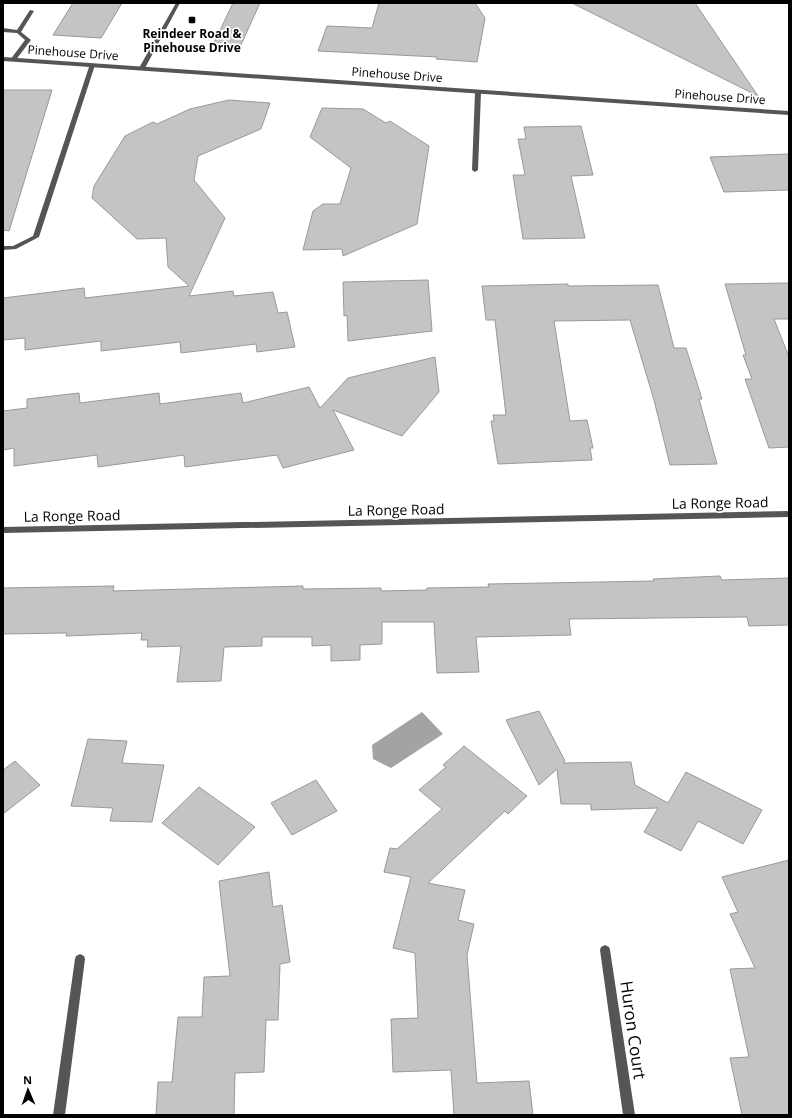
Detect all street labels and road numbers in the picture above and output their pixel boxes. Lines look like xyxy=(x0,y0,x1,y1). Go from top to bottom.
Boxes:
street label: Pinehouse Drive xyxy=(27,41,119,64)
street label: Pinehouse Drive xyxy=(351,63,443,86)
street label: Pinehouse Drive xyxy=(674,85,766,108)
street label: La Ronge Road xyxy=(671,492,769,513)
street label: La Ronge Road xyxy=(347,499,445,520)
street label: La Ronge Road xyxy=(23,505,121,526)
street label: Huron Court xyxy=(615,979,652,1081)

